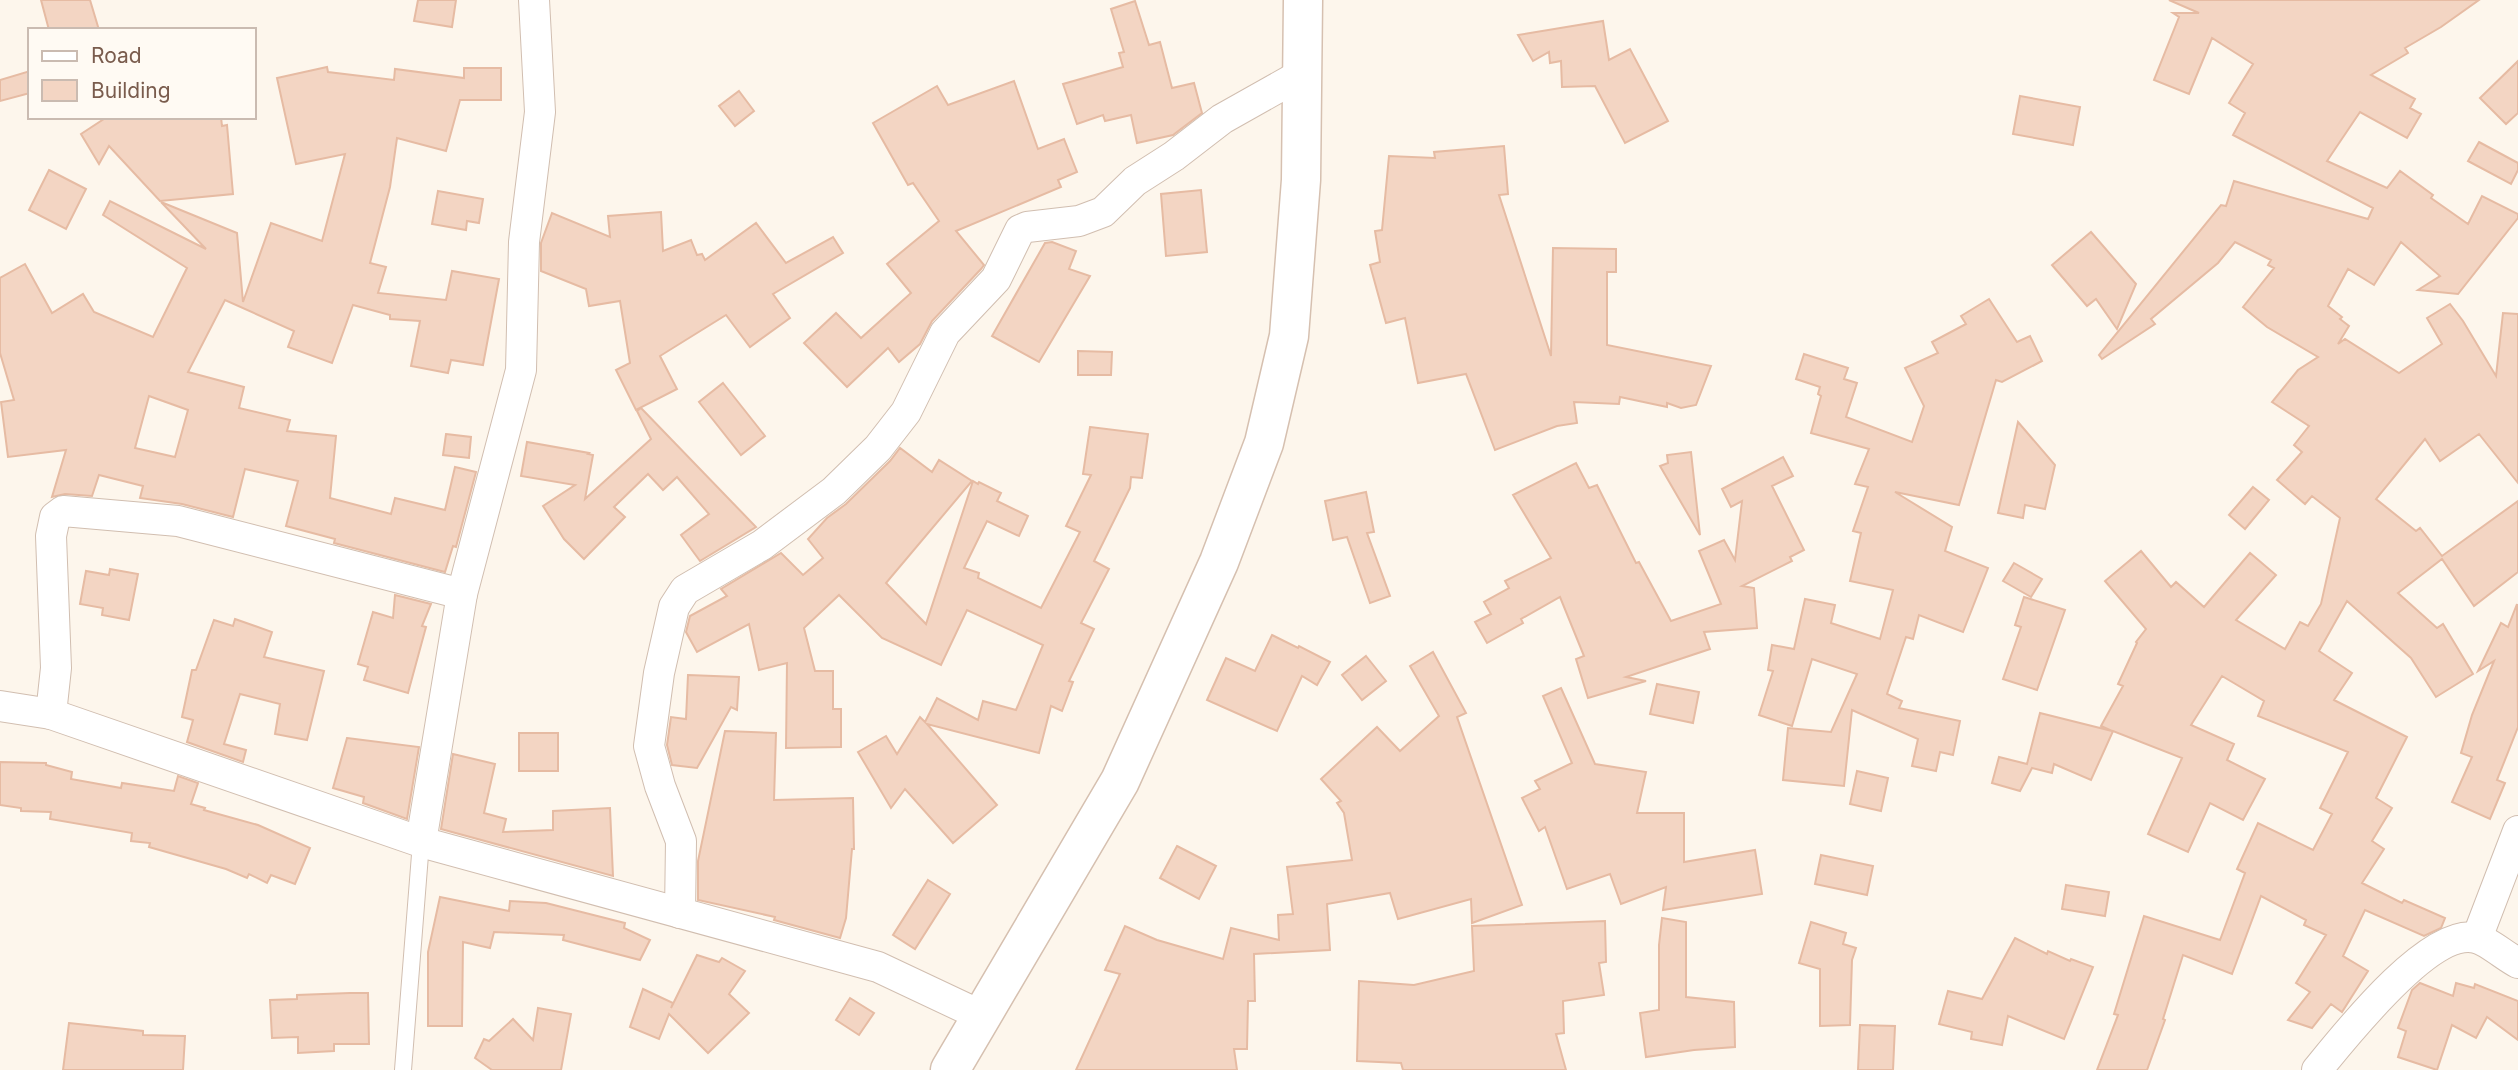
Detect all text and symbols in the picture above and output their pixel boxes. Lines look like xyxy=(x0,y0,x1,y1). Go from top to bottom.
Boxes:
legend xyxy=(28,28,256,119)
text: Road xyxy=(91,43,142,68)
text: Building xyxy=(91,78,171,103)

